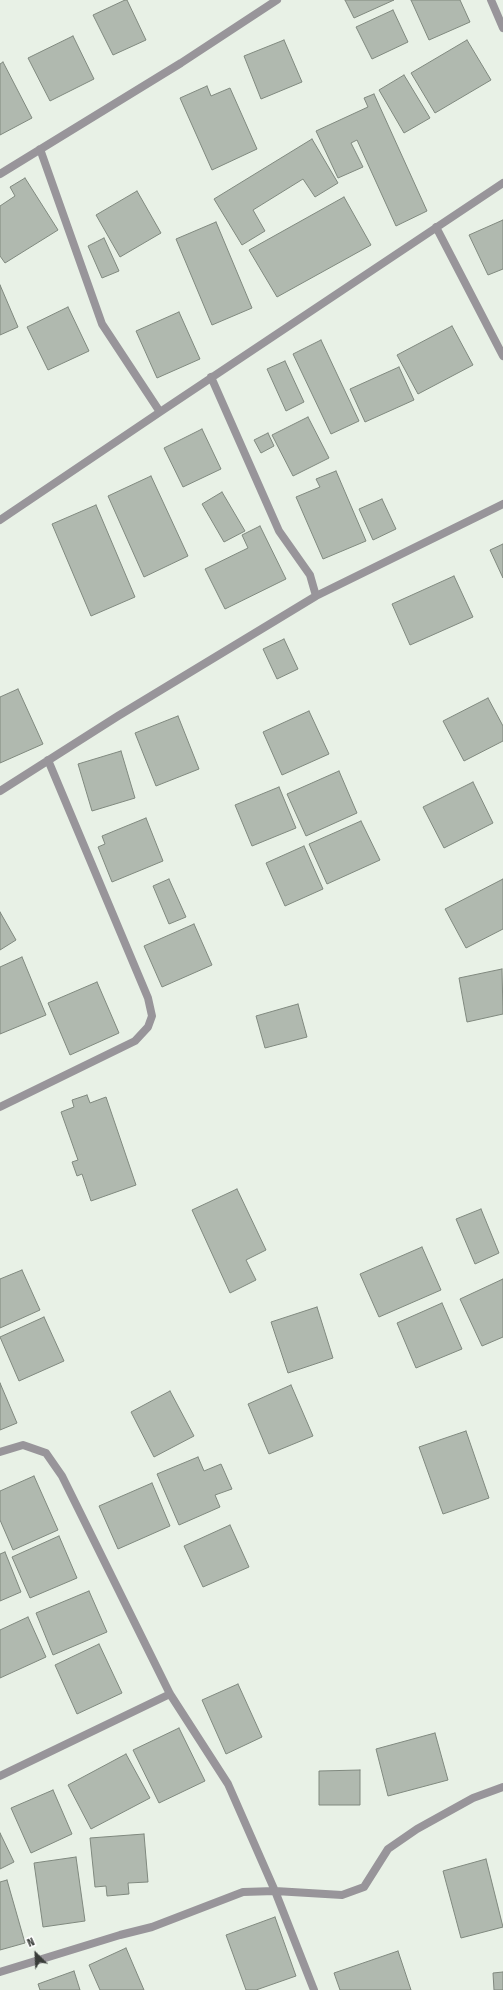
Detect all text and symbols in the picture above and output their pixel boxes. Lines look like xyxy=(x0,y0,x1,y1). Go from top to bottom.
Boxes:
north arrow xyxy=(16,1934,56,1974)
text: N xyxy=(25,1935,37,1950)

